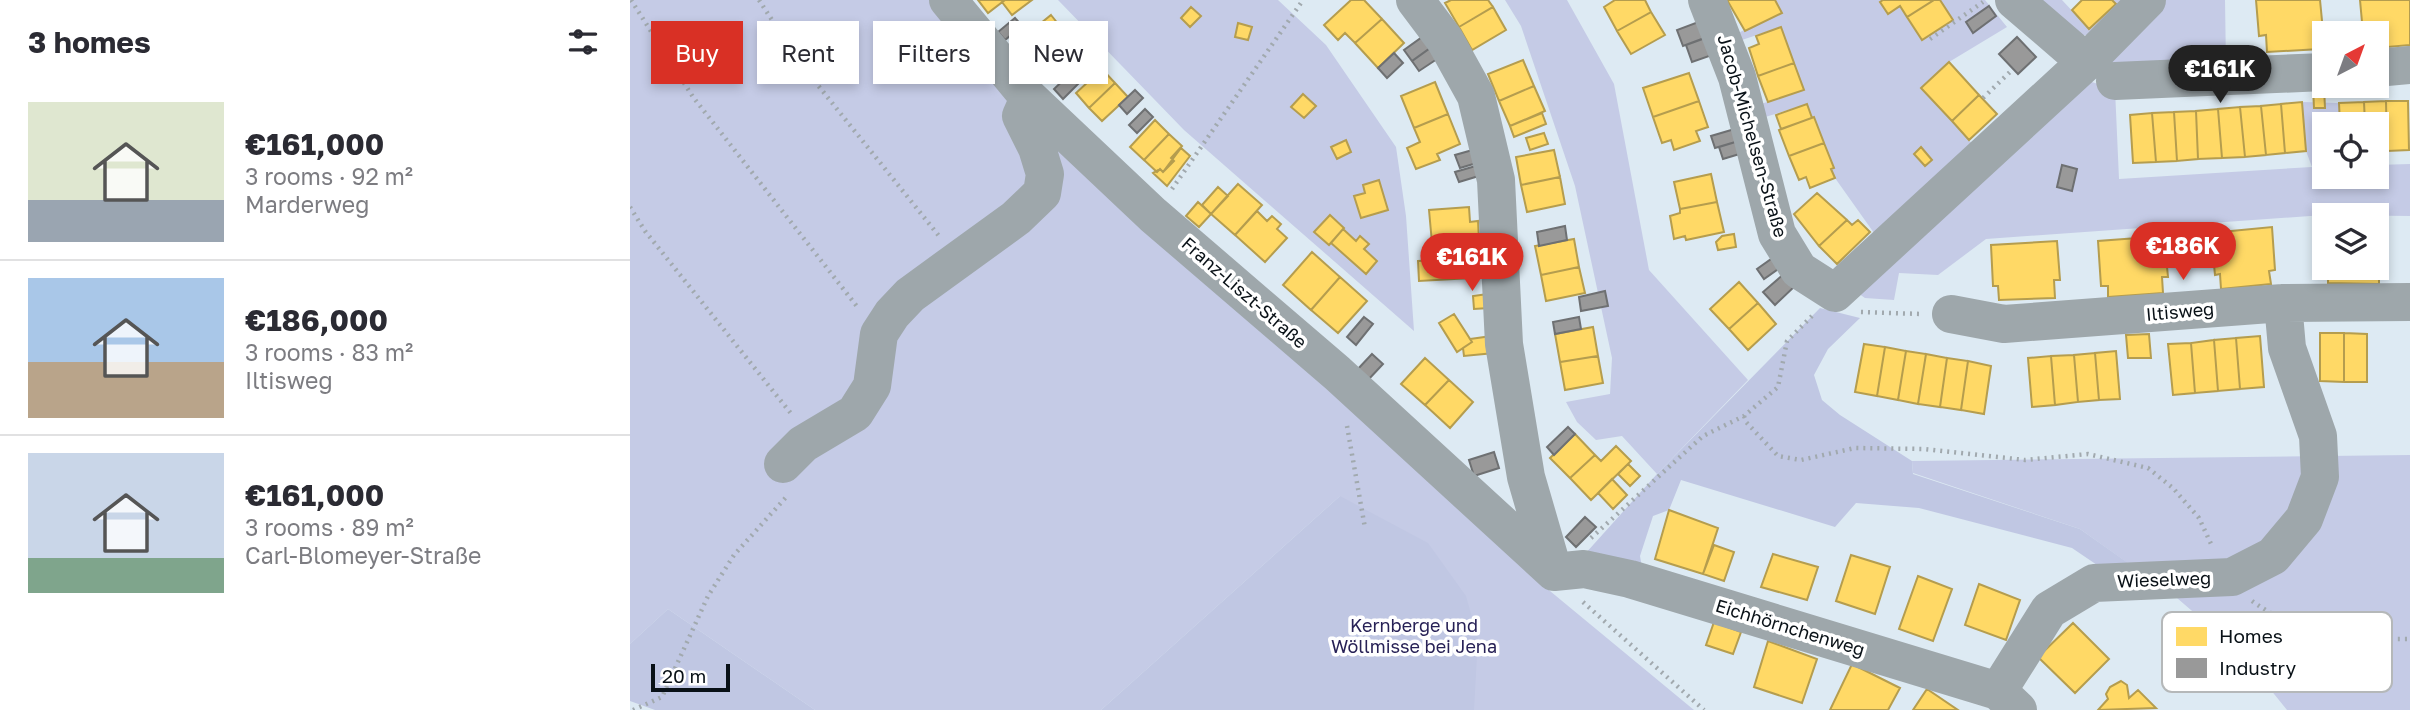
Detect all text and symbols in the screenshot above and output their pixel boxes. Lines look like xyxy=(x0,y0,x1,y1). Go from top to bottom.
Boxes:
chip: Buy xyxy=(651,21,743,84)
chip: Rent xyxy=(757,21,859,84)
chip: Filters xyxy=(873,21,995,84)
chip: New xyxy=(1009,21,1108,84)
north arrow xyxy=(2312,21,2389,98)
map controls xyxy=(2312,21,2389,280)
icon: filters xyxy=(564,23,602,61)
text: 3 homes xyxy=(28,24,151,60)
street label: Jacob-Michelsen-Straße xyxy=(1713,32,1793,240)
pin: €161K xyxy=(2171,46,2269,105)
text: €161K xyxy=(2184,54,2256,82)
button: locate xyxy=(2312,112,2389,189)
text: €161,000 xyxy=(245,126,384,162)
icon: home xyxy=(84,130,168,214)
text: 3 rooms · 92 m² xyxy=(245,162,413,190)
text: Marderweg xyxy=(245,190,369,218)
button: layers xyxy=(2312,203,2389,280)
pin: €186K xyxy=(2134,222,2232,282)
text: €186K xyxy=(2146,231,2220,259)
street label: Franz-Liszt-Straße xyxy=(1178,232,1312,353)
pin: €161K xyxy=(1423,233,1521,293)
text: €161K xyxy=(1436,242,1508,270)
street label: Iltisweg xyxy=(2145,297,2215,325)
text: €186,000 xyxy=(245,302,388,338)
icon: home xyxy=(84,306,168,390)
text: 3 rooms · 83 m² xyxy=(245,338,413,366)
text: Iltisweg xyxy=(245,366,333,394)
text: €161,000 xyxy=(245,477,384,513)
icon: home xyxy=(84,481,168,565)
text: 3 rooms · 89 m² xyxy=(245,513,414,541)
text: Carl-Blomeyer-Straße xyxy=(245,541,481,569)
street label: Wieselweg xyxy=(2117,566,2211,592)
street label: Eichhörnchenweg xyxy=(1713,594,1868,660)
legend xyxy=(2162,612,2392,692)
park label: Kernberge und Wöllmisse bei Jena xyxy=(1331,614,1497,657)
text: Homes xyxy=(2219,624,2283,647)
text: Industry xyxy=(2219,656,2296,679)
scale bar xyxy=(651,661,730,693)
text: 20 m xyxy=(662,664,706,687)

